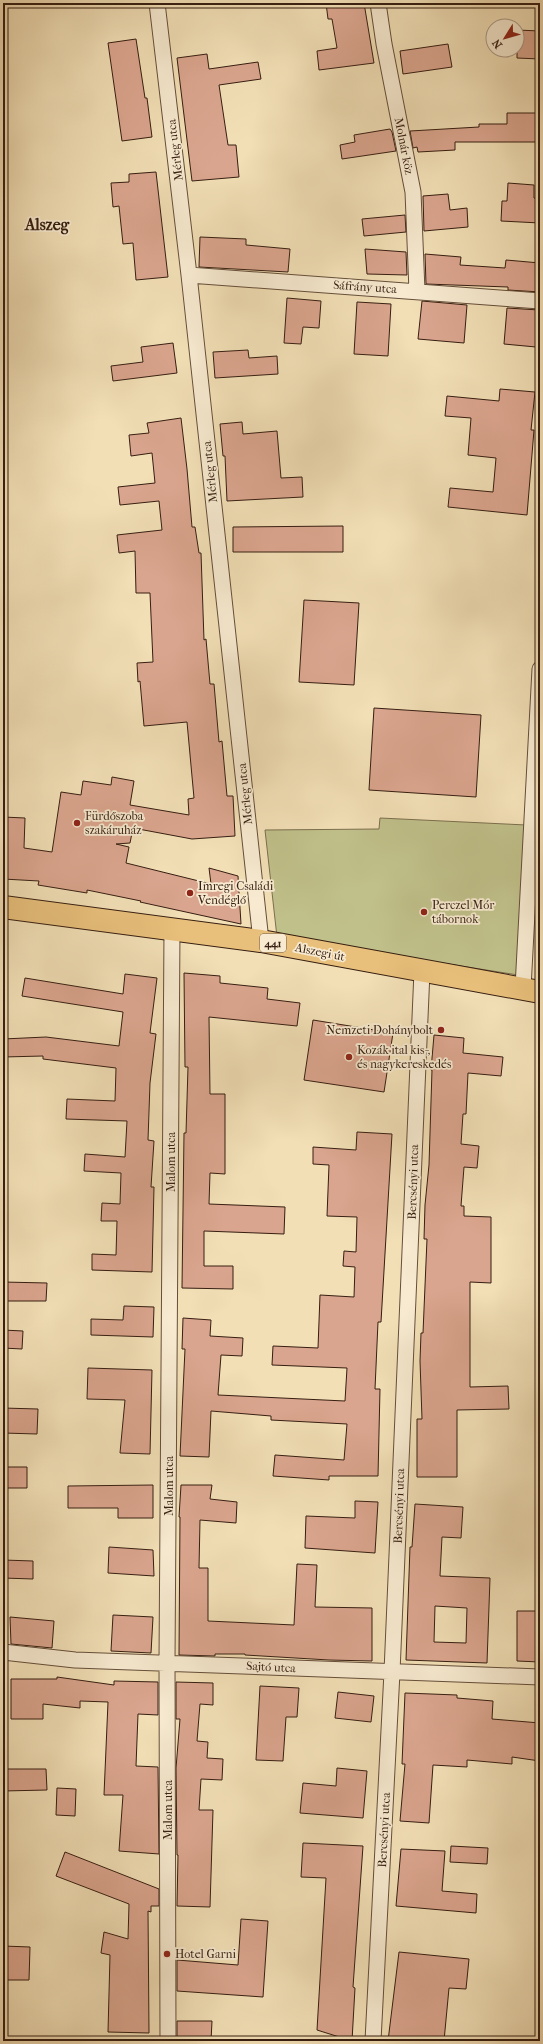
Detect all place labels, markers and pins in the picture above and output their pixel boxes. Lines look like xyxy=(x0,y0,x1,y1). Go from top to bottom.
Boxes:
place label: Fürdőszoba szakáruház xyxy=(85,809,144,837)
marker: Fürdőszoba szakáruház xyxy=(72,818,82,828)
place label: Imregi Családi Vendéglő xyxy=(197,879,274,907)
marker: Imregi Családi Vendéglő xyxy=(185,888,195,898)
place label: Perczel Mór tábornok xyxy=(432,898,495,926)
marker: Perczel Mór tábornok xyxy=(419,907,429,917)
place label: Nemzeti Dohánybolt xyxy=(326,1023,434,1037)
marker: Nemzeti Dohánybolt xyxy=(436,1025,446,1035)
place label: Kozák ital kis-, és nagykereskedés xyxy=(357,1043,452,1071)
marker: Kozák ital kis-, és nagykereskedés xyxy=(344,1052,354,1062)
place label: Hotel Garni xyxy=(175,1947,237,1961)
marker: Hotel Garni xyxy=(162,1949,172,1959)

